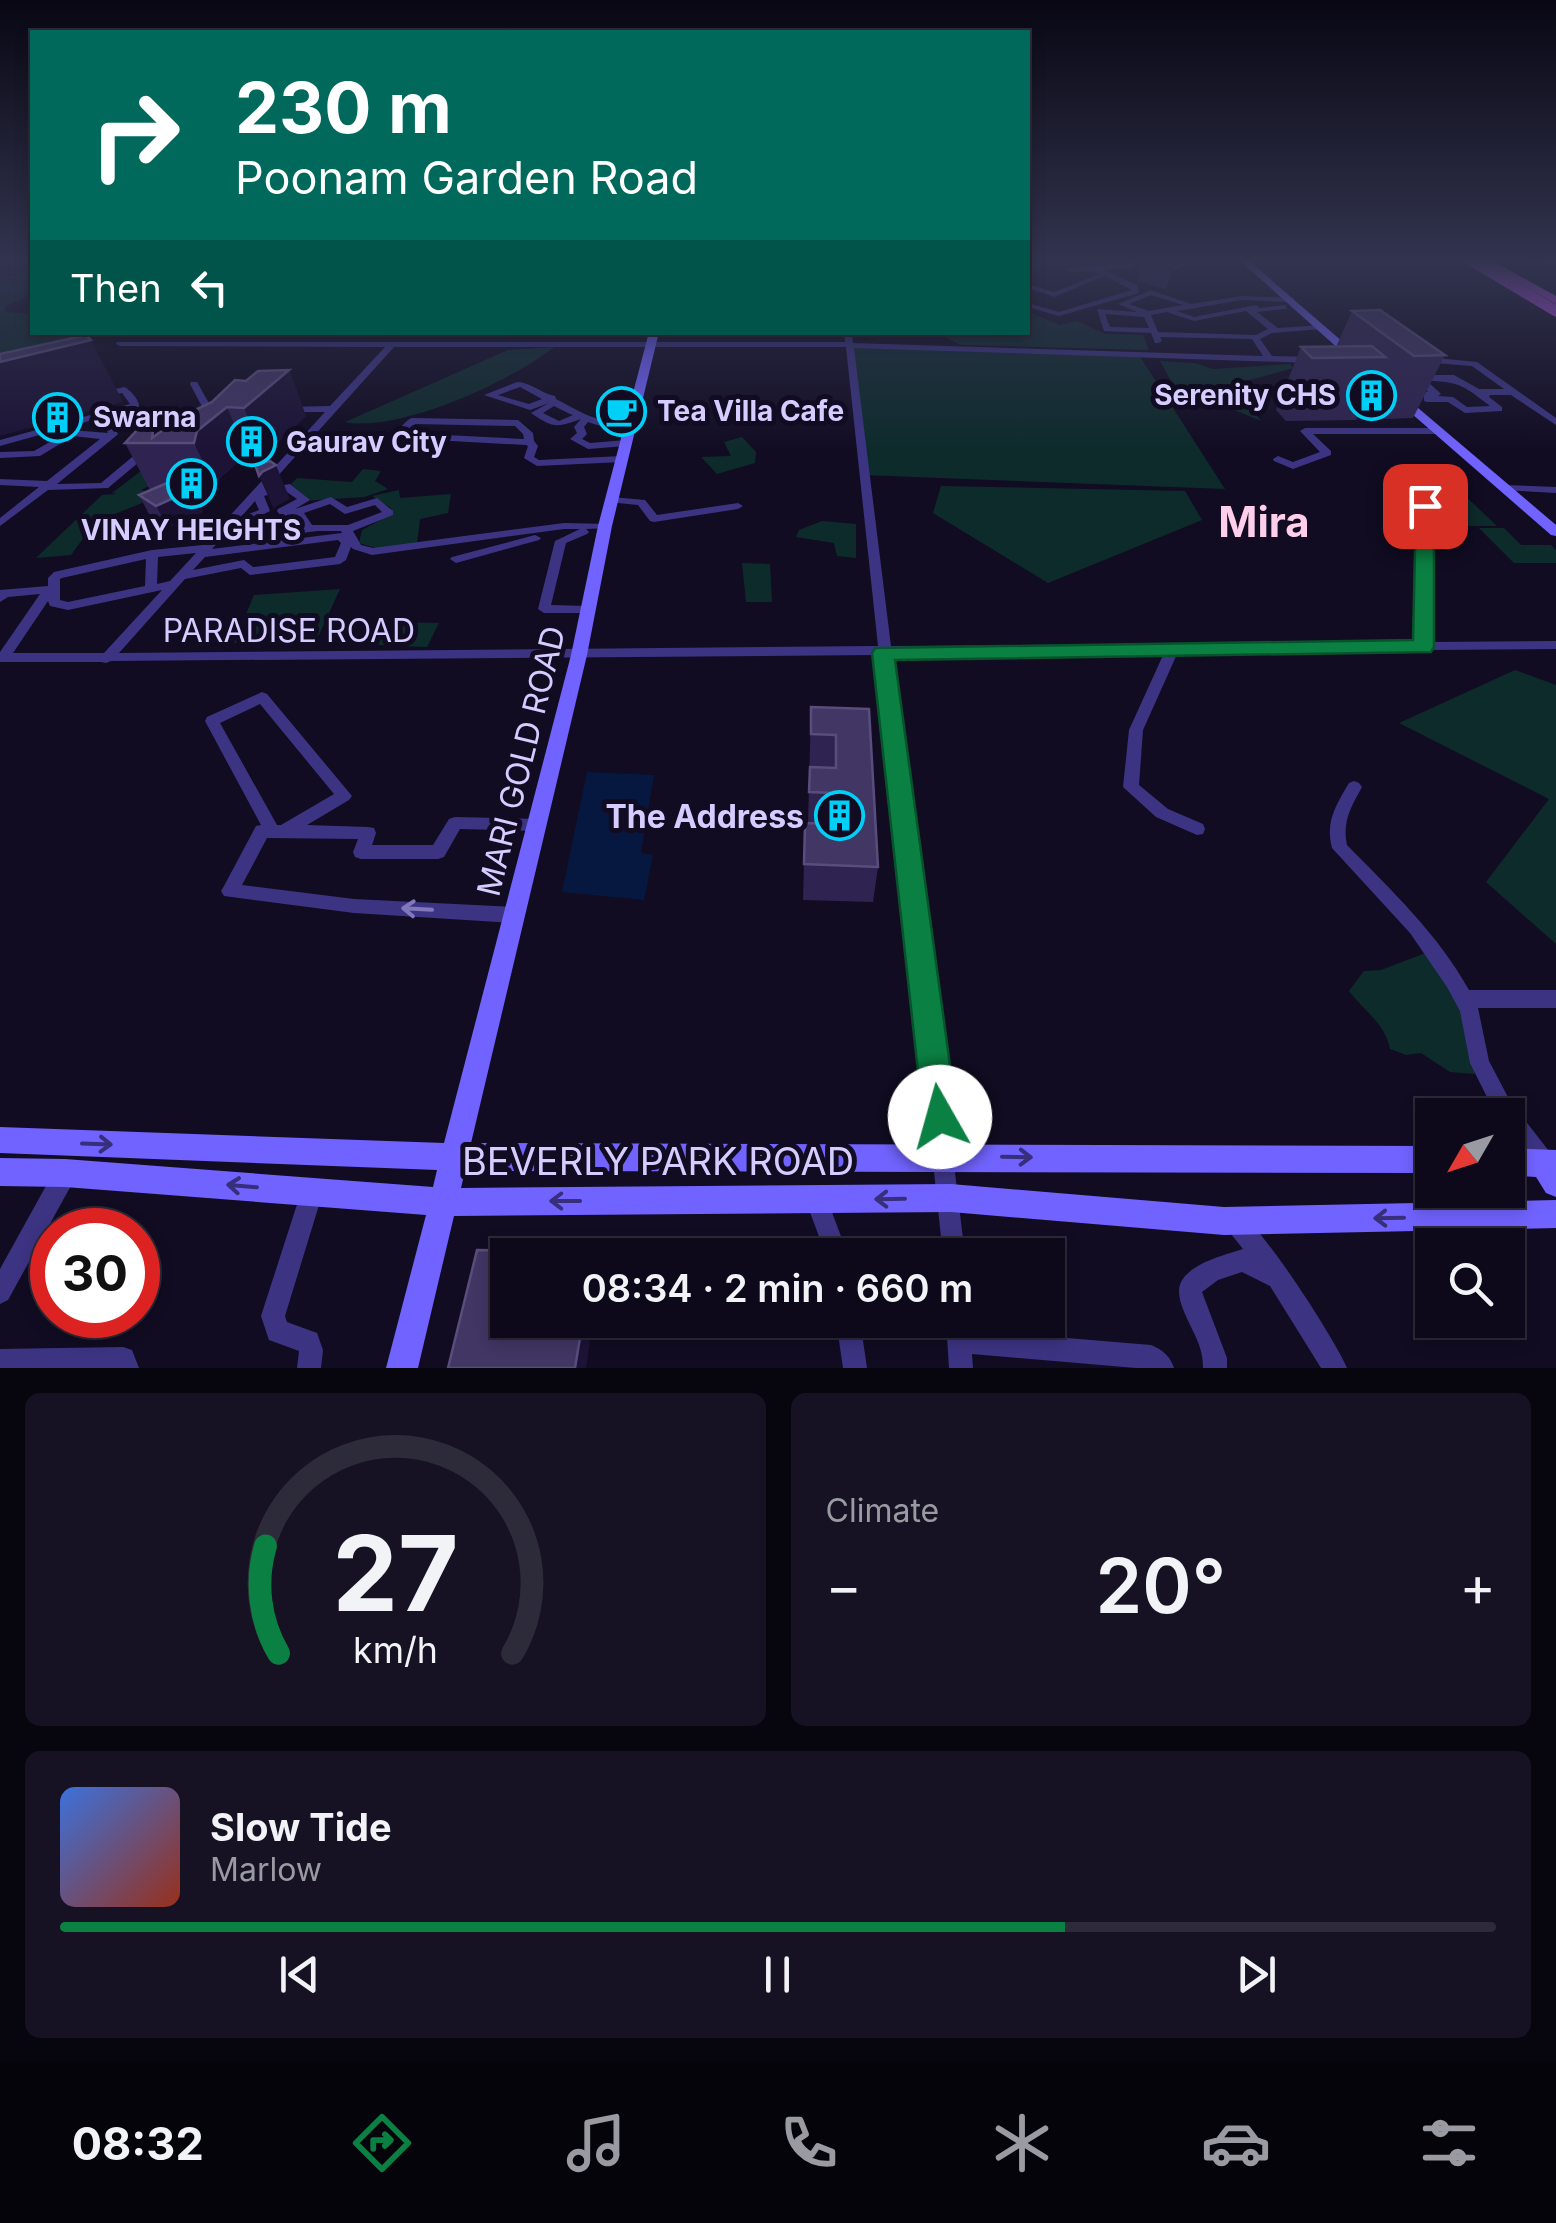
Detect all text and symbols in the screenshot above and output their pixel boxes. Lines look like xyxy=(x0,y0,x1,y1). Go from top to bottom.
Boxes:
text: 230 m xyxy=(235,65,452,150)
icon: right xyxy=(70,70,200,200)
text: Poonam Garden Road xyxy=(235,150,698,205)
icon: left xyxy=(182,260,237,315)
text: Then xyxy=(70,265,162,311)
building icon: Serenity CHS xyxy=(1345,369,1397,421)
place label: Serenity CHS xyxy=(1154,378,1336,412)
cafe icon: Tea Villa Cafe xyxy=(596,385,648,437)
building icon: Swarna xyxy=(32,391,84,443)
place label: Tea Villa Cafe xyxy=(657,394,844,428)
place label: Swarna xyxy=(93,400,197,434)
building icon: Gaurav City xyxy=(225,416,277,468)
place label: Gaurav City xyxy=(286,425,447,459)
building icon: VINAY HEIGHTS xyxy=(165,457,217,509)
pin xyxy=(1383,464,1468,549)
icon: arrive xyxy=(1398,479,1453,534)
district label: Mira xyxy=(1218,496,1310,547)
place label: VINAY HEIGHTS xyxy=(81,513,301,547)
street label: PARADISE ROAD xyxy=(163,611,415,650)
street label: MARI GOLD ROAD xyxy=(469,622,573,900)
building icon: The Address xyxy=(813,790,865,842)
place label: The Address xyxy=(605,797,804,836)
one-way arrow xyxy=(402,899,434,918)
position arrow xyxy=(888,1065,992,1169)
north arrow xyxy=(1415,1098,1525,1208)
map controls xyxy=(1415,1098,1525,1338)
one-way arrow xyxy=(81,1134,113,1153)
street label: BEVERLY PARK ROAD xyxy=(462,1138,854,1184)
one-way arrow xyxy=(1000,1148,1033,1166)
one-way arrow xyxy=(226,1176,258,1195)
one-way arrow xyxy=(874,1189,906,1208)
one-way arrow xyxy=(549,1192,581,1211)
speed limit sign: 30 xyxy=(30,1208,160,1338)
one-way arrow xyxy=(1373,1208,1405,1227)
button: search xyxy=(1415,1228,1525,1338)
text: 08:34 · 2 min · 660 m xyxy=(582,1265,973,1311)
text: Climate xyxy=(826,1491,939,1530)
text: 27 xyxy=(332,1510,458,1636)
text: 20° xyxy=(1095,1540,1226,1631)
text: − xyxy=(826,1553,862,1619)
text: + xyxy=(1460,1553,1496,1619)
text: km/h xyxy=(353,1628,438,1672)
text: Slow Tide xyxy=(210,1804,392,1850)
text: Marlow xyxy=(210,1850,322,1889)
icon: previous xyxy=(272,1947,327,2002)
icon: pause xyxy=(750,1947,805,2002)
icon: next xyxy=(1229,1947,1284,2002)
icon: directions xyxy=(347,2108,417,2178)
icon: music xyxy=(561,2108,631,2178)
icon: phone xyxy=(774,2108,844,2178)
icon: climate xyxy=(987,2108,1057,2178)
icon: car xyxy=(1201,2108,1271,2178)
icon: filters xyxy=(1414,2108,1484,2178)
text: 08:32 xyxy=(72,2116,204,2171)

